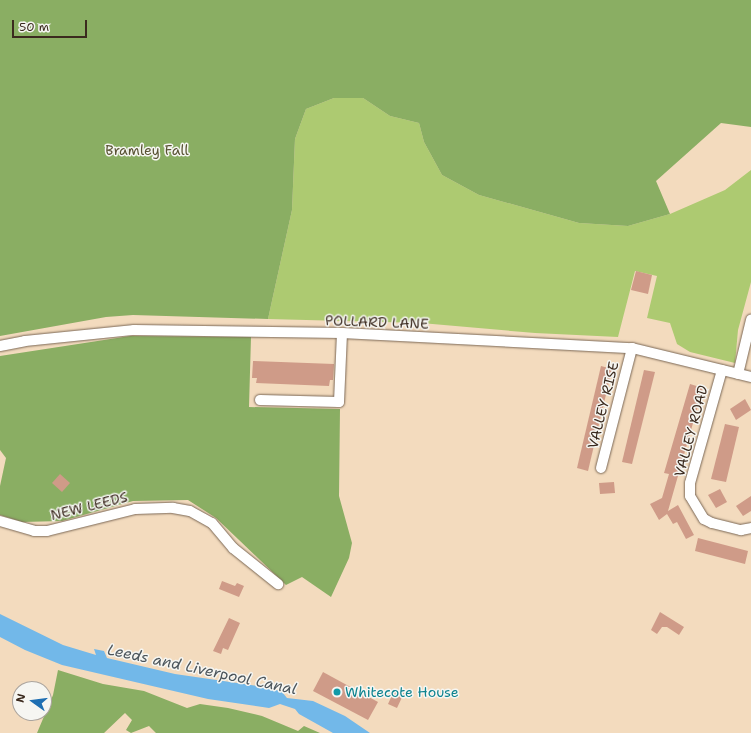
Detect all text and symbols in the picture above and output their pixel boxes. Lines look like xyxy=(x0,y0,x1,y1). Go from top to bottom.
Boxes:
scale bar xyxy=(14,12,89,38)
text: 50 m xyxy=(19,19,49,35)
park label: Bramley Fall xyxy=(105,142,189,158)
street label: POLLARD LANE xyxy=(325,312,429,332)
street label: VALLEY RISE xyxy=(584,360,622,450)
street label: VALLEY ROAD xyxy=(671,383,711,479)
street label: NEW LEEDS xyxy=(49,488,129,524)
water label: Leeds and Liverpool Canal xyxy=(106,641,298,699)
north arrow xyxy=(12,681,52,721)
place label: Whitecote House xyxy=(345,684,459,700)
marker: Whitecote House xyxy=(332,687,342,697)
text: N xyxy=(13,692,29,704)

